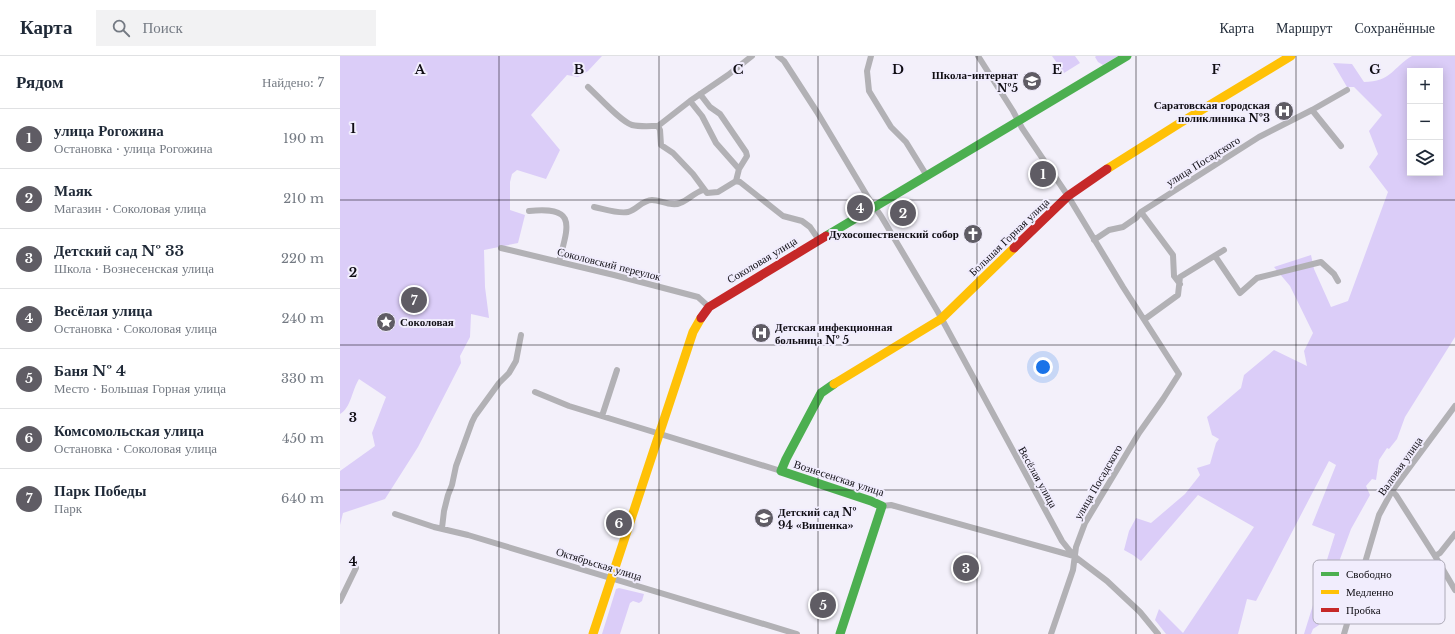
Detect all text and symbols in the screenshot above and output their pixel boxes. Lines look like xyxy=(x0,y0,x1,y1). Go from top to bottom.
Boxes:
search box xyxy=(96,10,376,46)
text: Карта xyxy=(20,16,72,39)
icon: search xyxy=(110,17,132,39)
text: Поиск xyxy=(142,18,183,37)
text: Карта xyxy=(1219,19,1254,37)
text: Маршрут xyxy=(1276,19,1332,37)
text: Сохранённые xyxy=(1354,19,1435,37)
text: A xyxy=(414,61,426,78)
text: B xyxy=(574,61,584,78)
text: C xyxy=(733,61,744,78)
text: D xyxy=(892,61,904,78)
text: E xyxy=(1052,61,1062,78)
text: F xyxy=(1212,61,1221,78)
text: G xyxy=(1369,61,1381,78)
place label: Школа-интернат №5 xyxy=(932,68,1019,95)
map controls xyxy=(1407,68,1443,176)
button: + xyxy=(1407,68,1443,104)
school or university icon: Школа-интернат №5 xyxy=(1021,70,1043,92)
text: Рядом xyxy=(16,72,64,93)
text: Найдено: 7 xyxy=(262,74,324,91)
place label: Саратовская городская поликлиника №3 xyxy=(1154,98,1270,125)
hospital icon: Саратовская городская поликлиника №3 xyxy=(1273,100,1295,122)
button: − xyxy=(1407,104,1443,140)
text: 1 xyxy=(350,120,356,137)
text: улица Рогожина xyxy=(54,121,164,140)
text: 1 xyxy=(26,130,32,147)
text: 190 m xyxy=(283,130,324,147)
street label: улица Посадского xyxy=(1163,132,1243,189)
text: Остановка · улица Рогожина xyxy=(54,140,213,157)
button: layers xyxy=(1407,140,1443,176)
pin: 1 xyxy=(1030,159,1056,189)
text: Маяк xyxy=(54,181,92,200)
text: 2 xyxy=(25,190,33,207)
text: 210 m xyxy=(283,190,324,207)
pin: 4 xyxy=(847,193,873,223)
street label: Большая Горная улица xyxy=(966,195,1052,279)
pin: 2 xyxy=(890,198,916,228)
text: Магазин · Соколовая улица xyxy=(54,200,206,217)
church icon: Духосошественский собор xyxy=(962,223,984,245)
place label: Духосошественский собор xyxy=(829,227,959,241)
street label: Соколовая улица xyxy=(724,234,800,286)
text: Детский сад № 33 xyxy=(54,241,184,260)
street label: Соколовский переулок xyxy=(556,244,663,284)
text: 3 xyxy=(25,250,33,267)
text: 220 m xyxy=(281,250,324,267)
text: Школа · Вознесенская улица xyxy=(54,260,214,277)
text: 2 xyxy=(349,264,357,281)
pin: 7 xyxy=(401,285,427,315)
text: Весёлая улица xyxy=(54,301,153,320)
text: 4 xyxy=(25,310,33,327)
text: 240 m xyxy=(281,310,324,327)
place icon: Соколовая xyxy=(375,311,397,333)
place label: Соколовая xyxy=(400,315,454,329)
text: Остановка · Соколовая улица xyxy=(54,320,217,337)
place label: Детская инфекционная больница № 5 xyxy=(775,320,892,347)
hospital icon: Детская инфекционная больница № 5 xyxy=(750,322,772,344)
your location xyxy=(1033,357,1053,377)
text: Баня № 4 xyxy=(54,361,126,380)
text: 5 xyxy=(25,370,33,387)
text: 330 m xyxy=(281,370,324,387)
text: Место · Большая Горная улица xyxy=(54,380,226,397)
text: 3 xyxy=(349,409,357,426)
text: Комсомольская улица xyxy=(54,421,204,440)
text: 6 xyxy=(25,430,33,447)
text: 450 m xyxy=(282,430,324,447)
street label: Валовая улица xyxy=(1375,434,1425,498)
text: Остановка · Соколовая улица xyxy=(54,440,217,457)
street label: улица Посадского xyxy=(1071,442,1125,522)
street label: Весёлая улица xyxy=(1015,444,1061,510)
street label: Вознесенская улица xyxy=(792,457,886,499)
text: Парк Победы xyxy=(54,481,146,500)
text: 7 xyxy=(26,490,32,507)
text: 640 m xyxy=(281,490,324,507)
text: Парк xyxy=(54,500,82,517)
place label: Детский сад № 94 «Вишенка» xyxy=(778,505,857,532)
school or university icon: Детский сад № 94 «Вишенка» xyxy=(753,507,775,529)
pin: 6 xyxy=(606,508,632,538)
street label: Октябрьская улица xyxy=(554,544,644,584)
text: 4 xyxy=(349,553,358,570)
pin: 3 xyxy=(953,553,979,583)
legend xyxy=(1313,560,1445,624)
text: Свободно xyxy=(1346,567,1392,581)
text: Медленно xyxy=(1346,585,1394,599)
pin: 5 xyxy=(810,590,836,620)
text: Пробка xyxy=(1346,603,1381,617)

